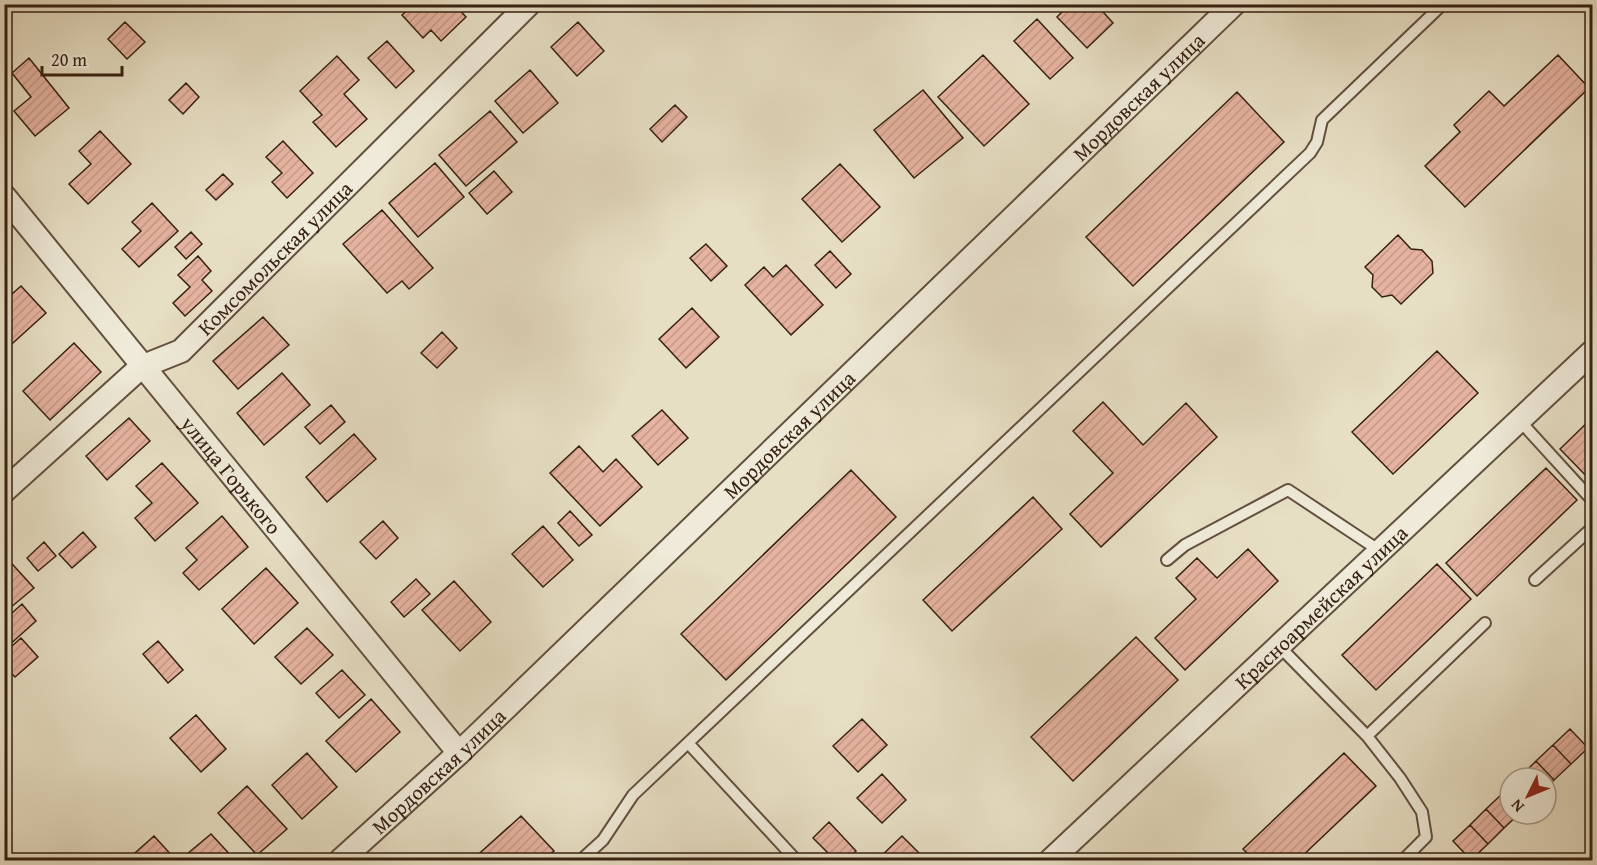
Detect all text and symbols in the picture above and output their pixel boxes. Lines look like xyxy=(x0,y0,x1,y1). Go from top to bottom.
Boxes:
street label: Мордовская улица xyxy=(1065,25,1211,168)
scale bar xyxy=(42,39,122,77)
text: 20 m xyxy=(51,46,87,73)
street label: Комсомольская улица xyxy=(190,173,359,342)
street label: Мордовская улица xyxy=(716,363,862,506)
street label: улица Горького xyxy=(173,408,290,541)
street label: Красноармейская улица xyxy=(1227,518,1414,696)
street label: Мордовская улица xyxy=(364,701,512,841)
north arrow xyxy=(1498,766,1558,826)
text: N xyxy=(1504,794,1529,818)

